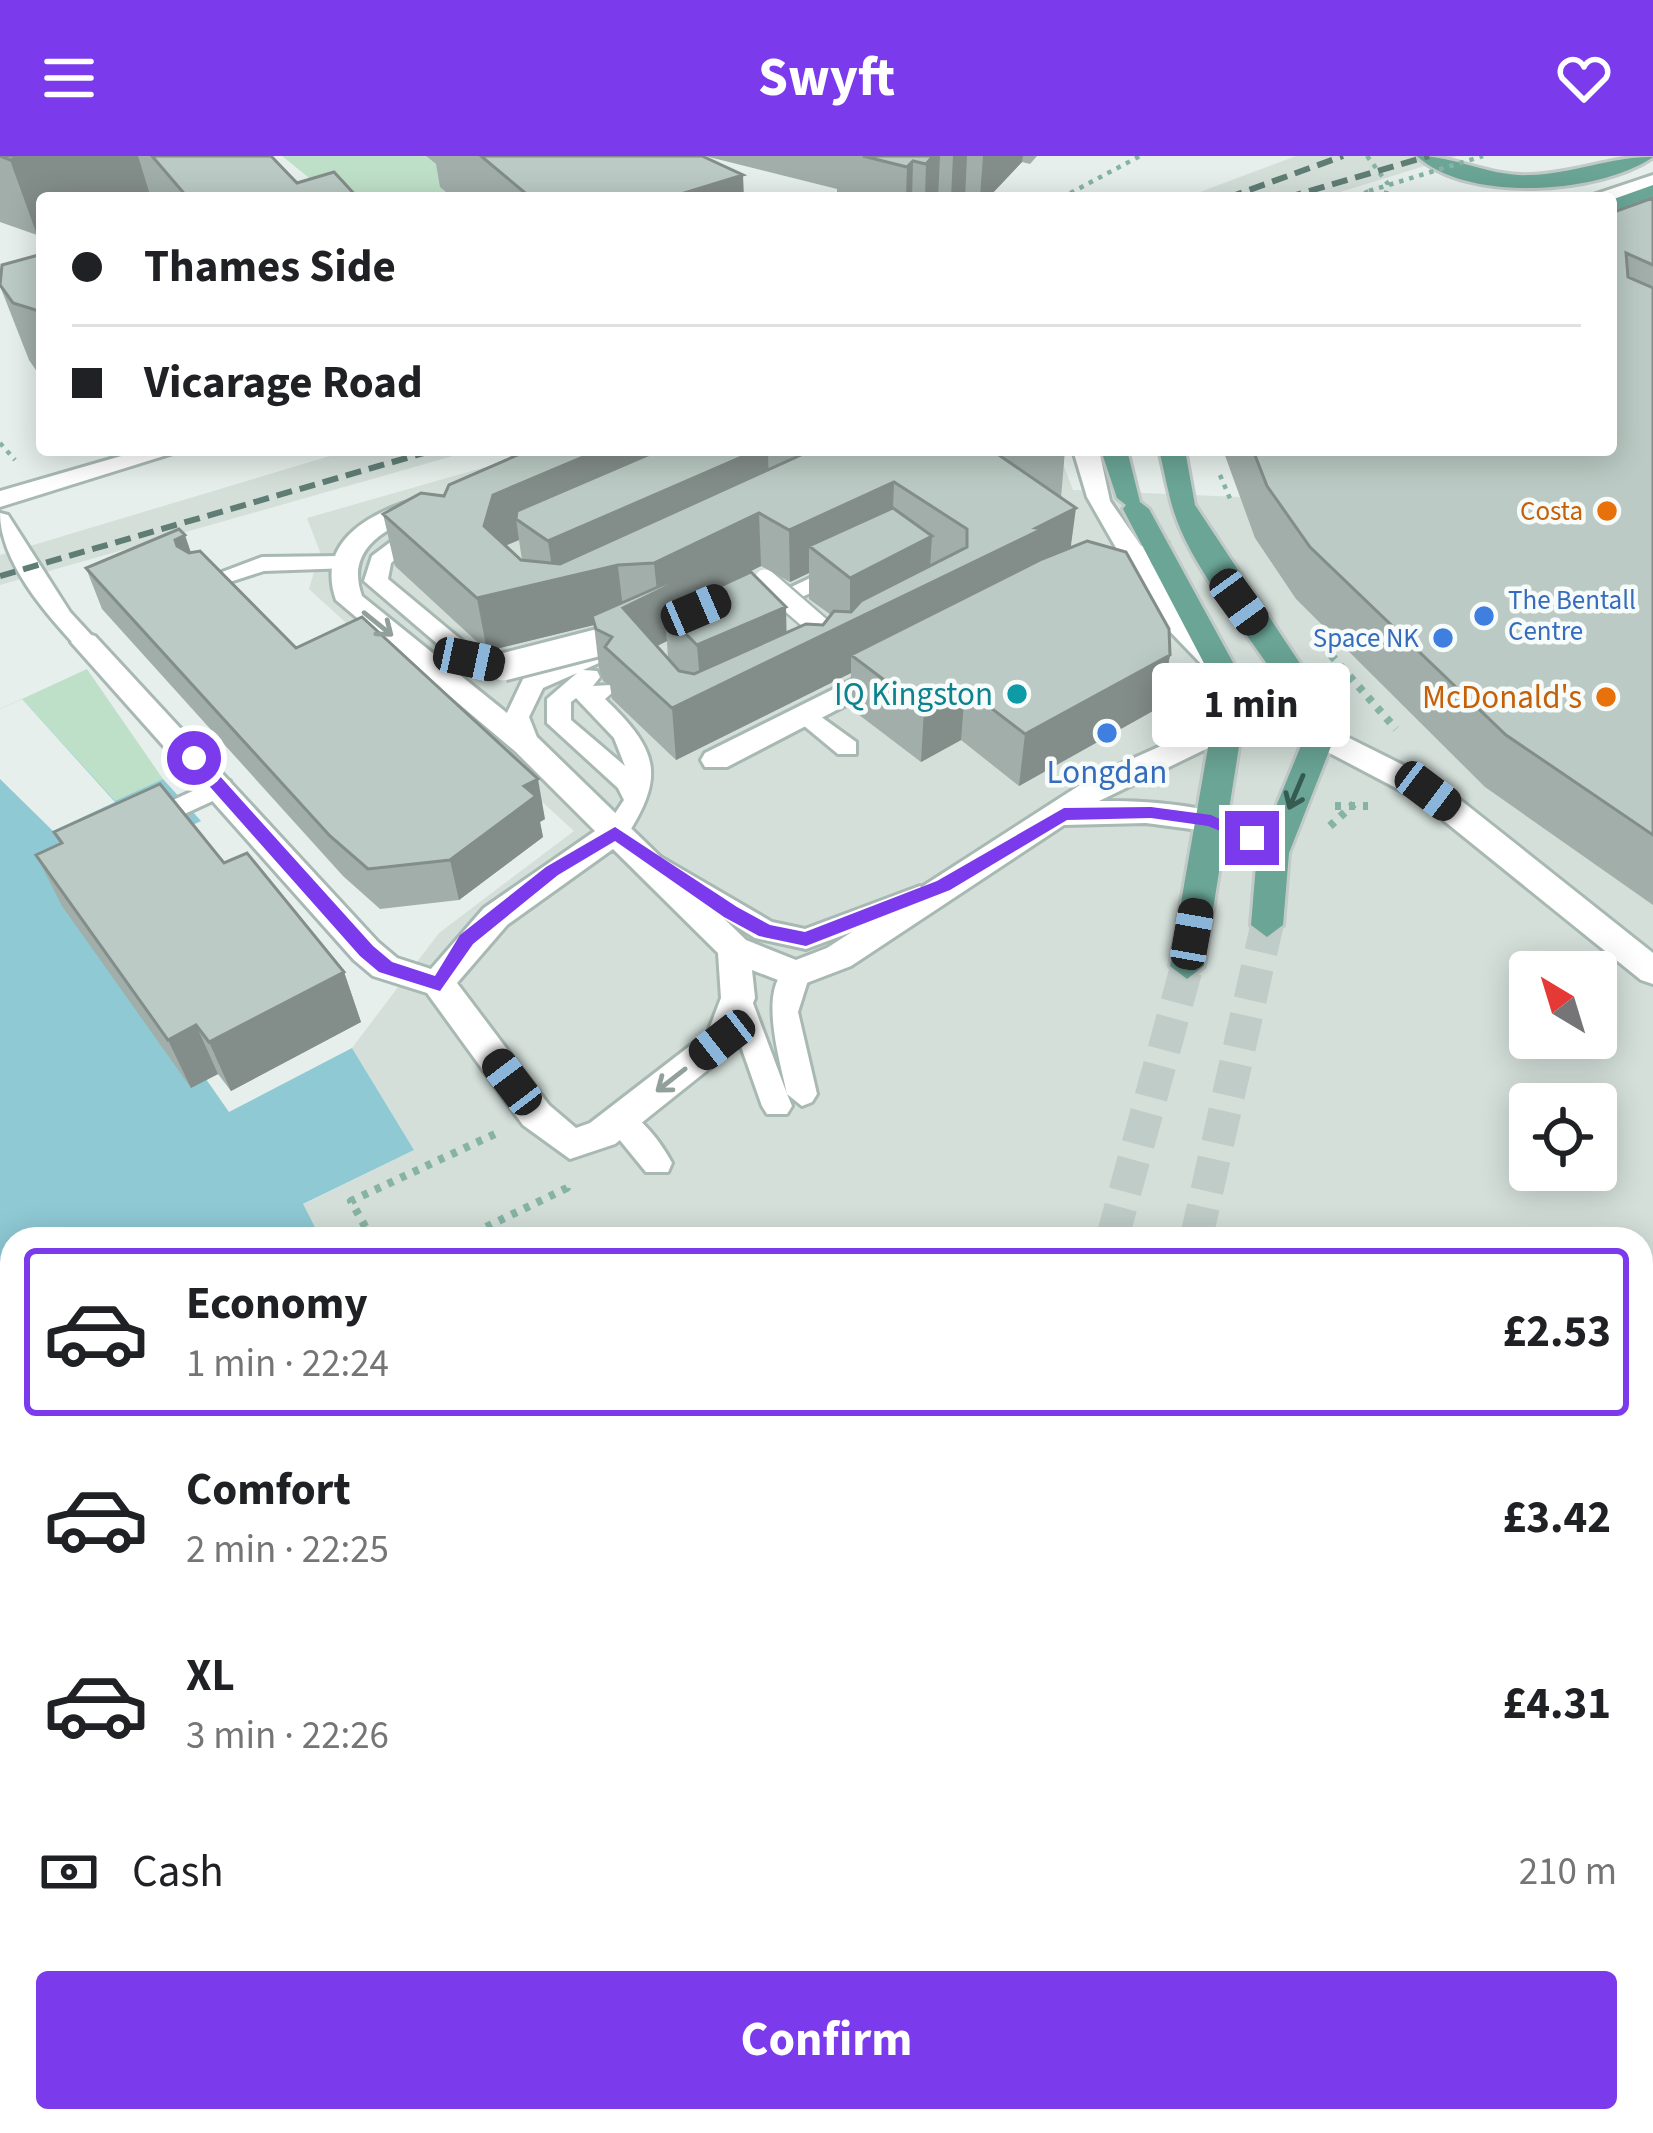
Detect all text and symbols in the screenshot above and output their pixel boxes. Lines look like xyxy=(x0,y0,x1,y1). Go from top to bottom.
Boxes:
text: Swyft xyxy=(758,40,895,117)
icon: menu xyxy=(36,45,102,111)
icon: heart xyxy=(1551,45,1617,111)
text: Thames Side xyxy=(144,235,396,299)
text: Vicarage Road xyxy=(144,351,423,415)
place label: Costa xyxy=(1520,492,1583,531)
marker: Costa xyxy=(1594,498,1620,524)
car xyxy=(1203,562,1275,642)
car xyxy=(656,579,736,641)
place label: The Bentall Centre xyxy=(1508,581,1636,651)
marker: The Bentall Centre xyxy=(1471,603,1497,629)
one-way arrow xyxy=(362,610,394,636)
place label: Space NK xyxy=(1313,619,1419,658)
marker: Space NK xyxy=(1430,625,1456,651)
car xyxy=(430,634,508,684)
callout: 1 min xyxy=(1153,664,1351,748)
place label: IQ Kingston xyxy=(834,671,993,718)
place label: McDonald's xyxy=(1422,674,1582,721)
text: 1 min xyxy=(1204,677,1298,733)
marker: IQ Kingston xyxy=(1004,681,1030,707)
marker: McDonald's xyxy=(1593,684,1619,710)
marker: Longdan xyxy=(1094,720,1120,746)
route start xyxy=(167,731,221,785)
place label: Longdan xyxy=(1047,749,1167,796)
car xyxy=(1388,755,1468,827)
one-way arrow xyxy=(1284,772,1305,809)
route end xyxy=(1225,811,1279,865)
car xyxy=(1168,895,1216,973)
north arrow xyxy=(1509,951,1617,1059)
map controls xyxy=(1509,951,1617,1191)
car xyxy=(683,1004,761,1076)
car xyxy=(476,1042,548,1122)
one-way arrow xyxy=(656,1066,688,1093)
button: locate xyxy=(1509,1083,1617,1191)
text: Economy xyxy=(186,1272,368,1336)
icon: car xyxy=(42,1278,150,1386)
text: £2.53 xyxy=(1502,1300,1611,1364)
text: 1 min · 22:24 xyxy=(186,1336,389,1392)
text: Comfort xyxy=(186,1458,351,1522)
icon: car xyxy=(42,1464,150,1572)
text: £3.42 xyxy=(1502,1486,1611,1550)
text: 2 min · 22:25 xyxy=(186,1522,389,1578)
text: XL xyxy=(186,1644,235,1708)
icon: car xyxy=(42,1650,150,1758)
text: £4.31 xyxy=(1502,1672,1611,1736)
text: 3 min · 22:26 xyxy=(186,1708,389,1764)
icon: cash xyxy=(36,1839,102,1905)
text: Cash xyxy=(132,1840,224,1904)
text: 210 m xyxy=(1519,1844,1617,1900)
button: Confirm xyxy=(36,1971,1617,2109)

